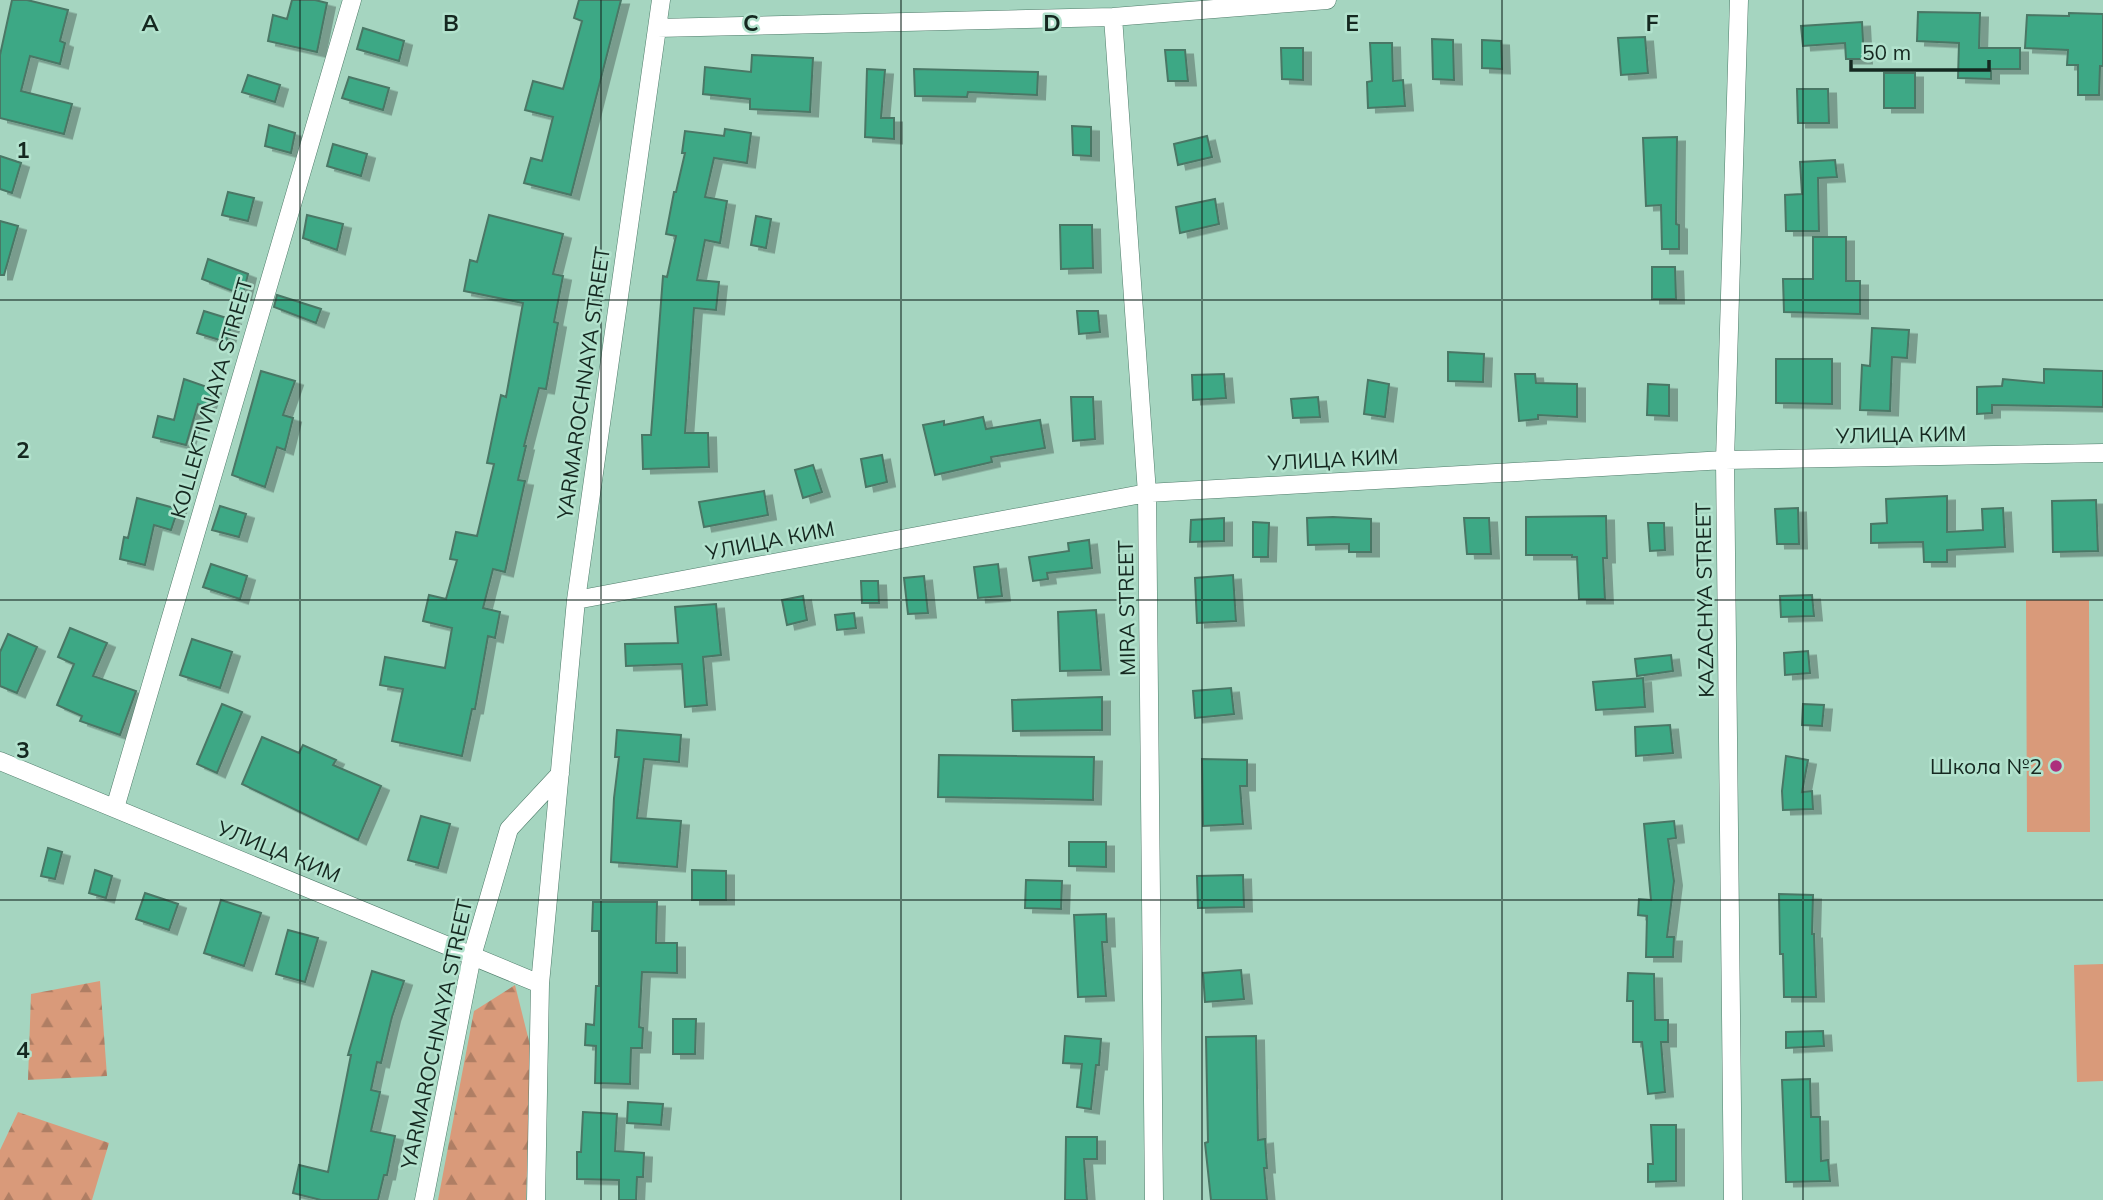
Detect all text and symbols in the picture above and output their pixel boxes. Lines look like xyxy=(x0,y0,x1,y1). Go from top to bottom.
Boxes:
text: A xyxy=(141,8,159,37)
text: B xyxy=(443,8,459,37)
text: C xyxy=(743,8,759,37)
text: D xyxy=(1043,8,1061,37)
text: E xyxy=(1345,8,1359,37)
text: F xyxy=(1645,8,1659,37)
scale bar xyxy=(1851,28,1989,72)
text: 50 m xyxy=(1862,39,1911,65)
text: 1 xyxy=(16,135,30,164)
street label: YARMAROCHNAYA STREET xyxy=(551,245,615,522)
street label: KOLLEKTIVNAYA STREET xyxy=(164,275,258,521)
street label: УЛИЦА КИМ xyxy=(1834,420,1967,448)
text: 2 xyxy=(16,435,30,464)
street label: УЛИЦА КИМ xyxy=(1266,443,1399,475)
street label: KAZACHYA STREET xyxy=(1689,502,1719,698)
street label: УЛИЦА КИМ xyxy=(702,515,837,565)
street label: MIRA STREET xyxy=(1112,540,1140,676)
text: 3 xyxy=(16,735,30,764)
place label: Школа №2 xyxy=(1930,753,2042,779)
marker: Школа №2 xyxy=(2048,758,2064,774)
street label: УЛИЦА КИМ xyxy=(213,814,345,888)
street label: YARMAROCHNAYA STREET xyxy=(394,896,477,1172)
text: 4 xyxy=(16,1035,30,1064)

